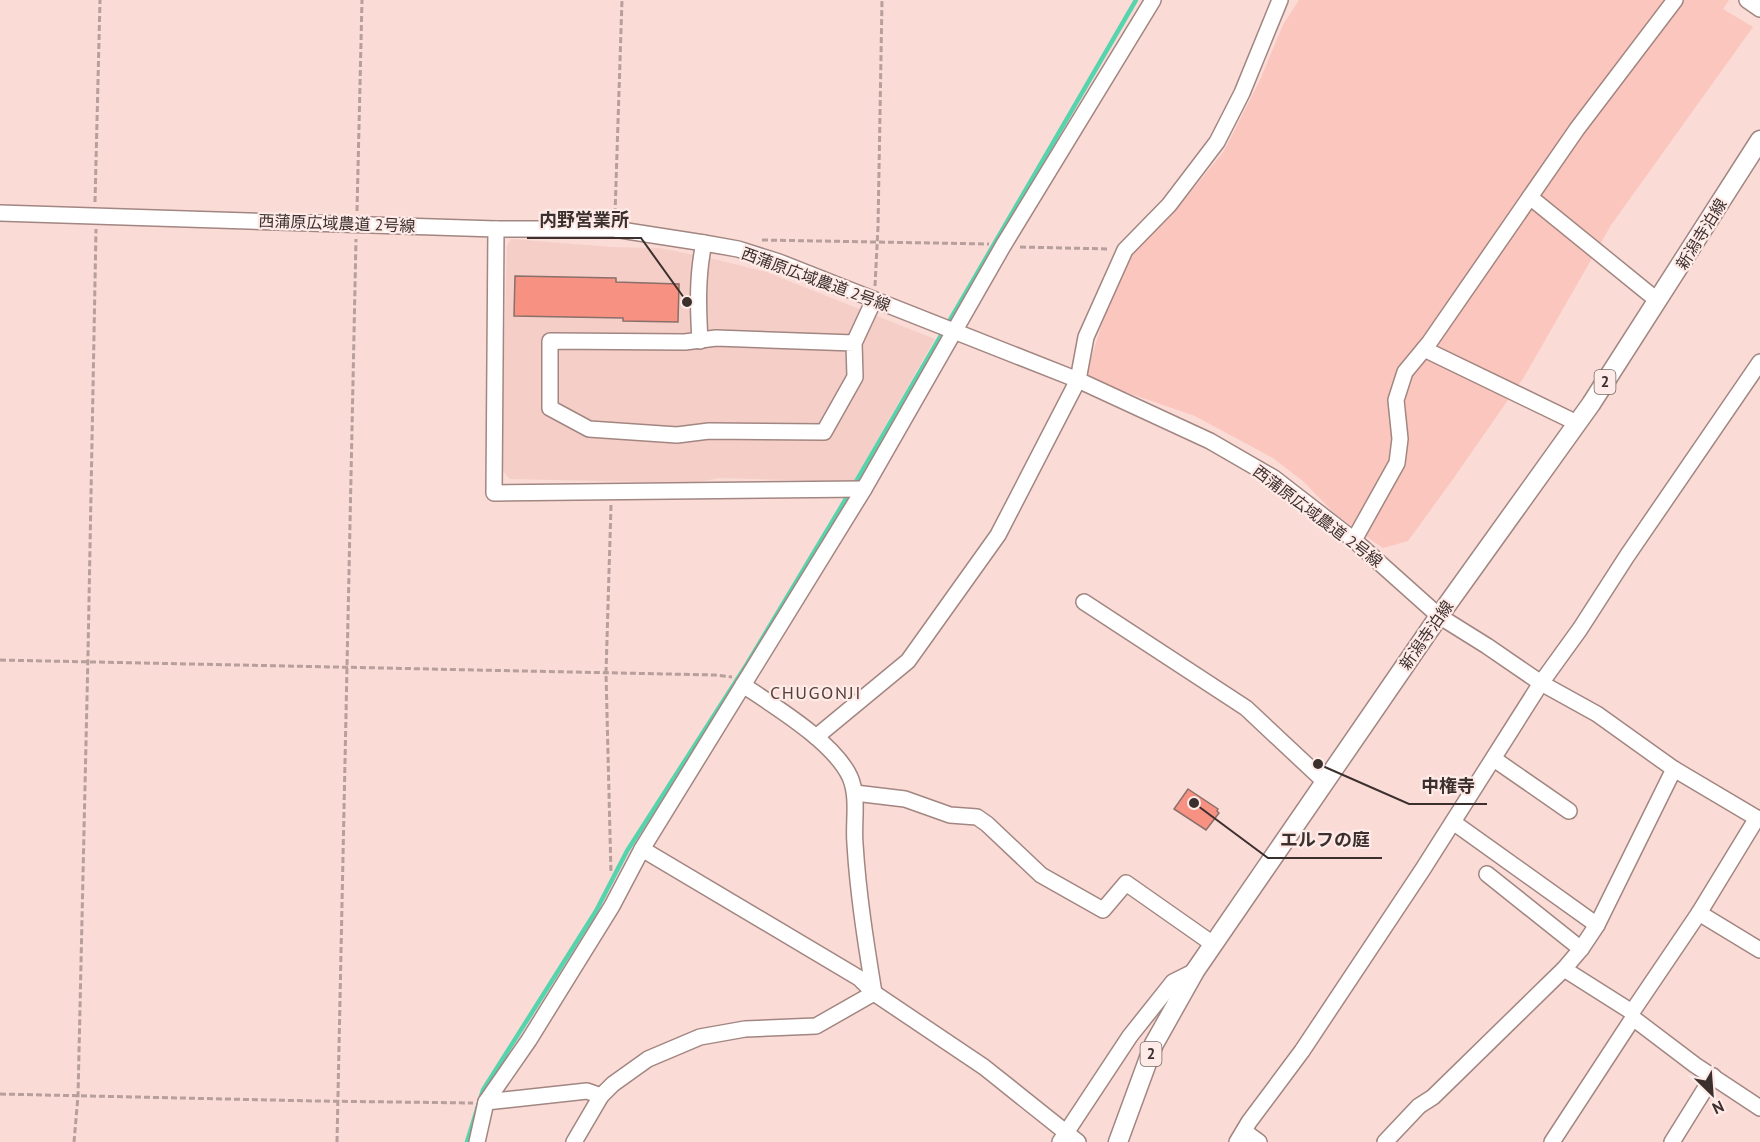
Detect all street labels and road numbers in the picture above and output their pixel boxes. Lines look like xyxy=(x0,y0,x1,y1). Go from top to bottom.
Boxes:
street label: 新潟寺泊線 xyxy=(1671,195,1731,273)
street label: 西蒲原広域農道 2号線 xyxy=(258,210,416,236)
street label: 西蒲原広域農道 2号線 xyxy=(739,243,893,315)
road number: 2 xyxy=(1594,370,1616,394)
street label: 西蒲原広域農道 2号線 xyxy=(1249,461,1387,571)
street label: 新潟寺泊線 xyxy=(1395,596,1457,674)
road number: 2 xyxy=(1140,1042,1162,1066)

